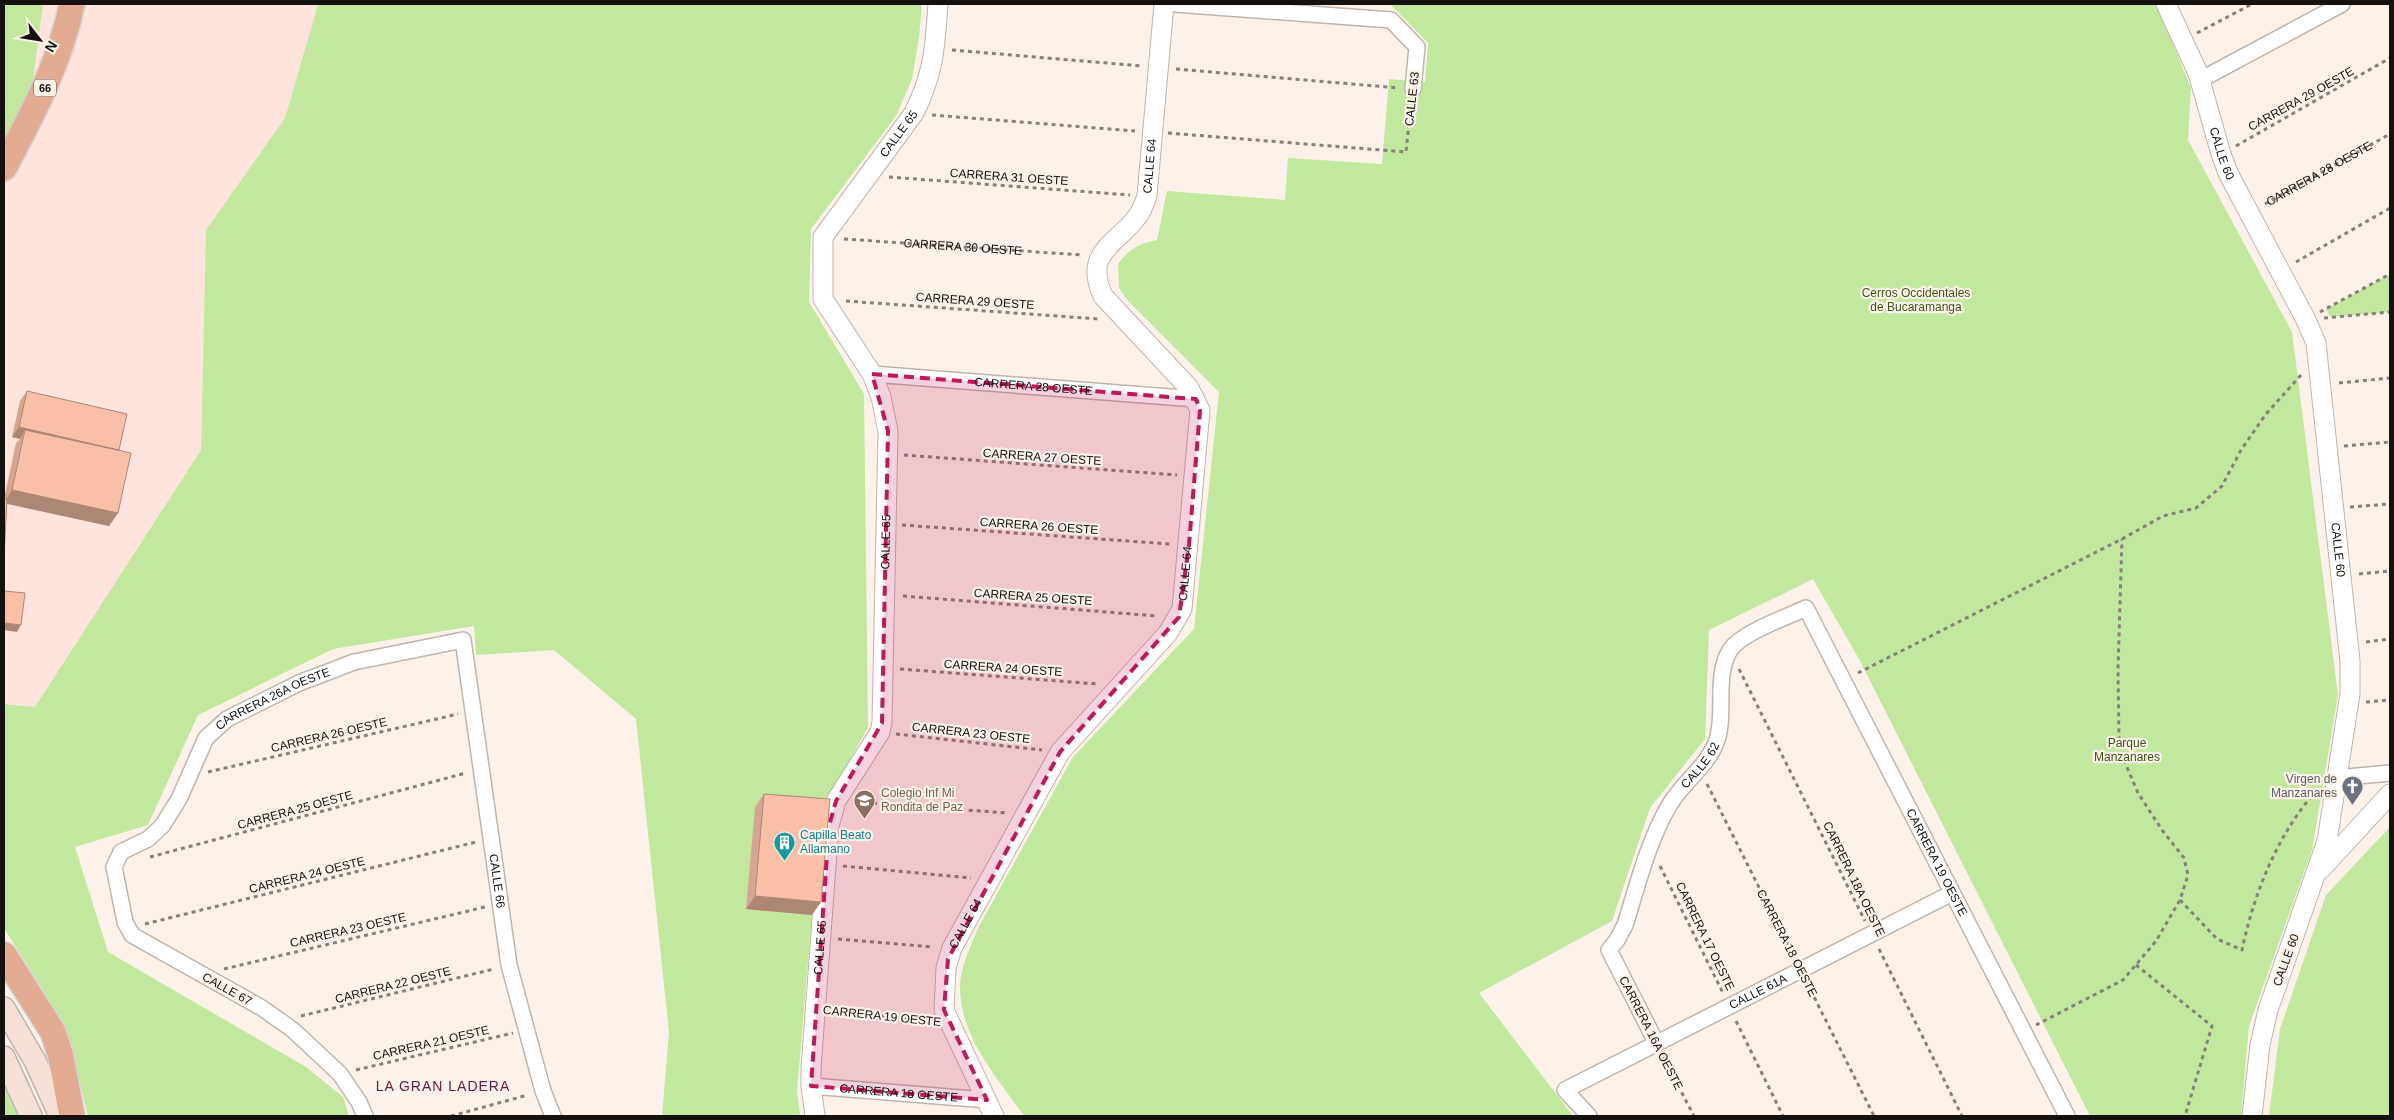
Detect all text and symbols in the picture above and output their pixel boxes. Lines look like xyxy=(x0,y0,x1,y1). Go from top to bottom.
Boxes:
north arrow xyxy=(15,15,65,65)
text: N xyxy=(42,38,61,55)
street label: CARRERA 29 OESTE xyxy=(2246,64,2356,134)
street label: CALLE 63 xyxy=(1402,71,1422,127)
road number: 66 xyxy=(34,80,56,96)
street label: CALLE 65 xyxy=(877,107,921,160)
street label: CALLE 60 xyxy=(2207,125,2238,183)
street label: CALLE 64 xyxy=(1140,138,1159,194)
street label: CARRERA 28 OESTE xyxy=(2264,139,2374,209)
street label: CARRERA 31 OESTE xyxy=(949,166,1069,188)
street label: CARRERA 30 OESTE xyxy=(903,236,1022,258)
park label: Cerros Occidentales de Bucaramanga xyxy=(1862,286,1970,314)
street label: CARRERA 29 OESTE xyxy=(915,290,1035,312)
street label: CARRERA 28 OESTE xyxy=(974,375,1093,398)
street label: CARRERA 27 OESTE xyxy=(982,446,1102,468)
street label: CALLE 65 xyxy=(878,514,893,570)
street label: CARRERA 26 OESTE xyxy=(979,515,1099,537)
street label: CALLE 60 xyxy=(2328,522,2348,578)
street label: CALLE 64 xyxy=(1176,545,1195,601)
street label: CARRERA 25 OESTE xyxy=(973,586,1093,608)
street label: CARRERA 24 OESTE xyxy=(943,657,1063,679)
street label: CARRERA 26A OESTE xyxy=(213,665,332,733)
street label: CARRERA 26 OESTE xyxy=(270,715,388,755)
street label: CARRERA 23 OESTE xyxy=(911,720,1031,746)
park label: Parque Manzanares xyxy=(2094,736,2160,764)
street label: CALLE 62 xyxy=(1678,740,1722,791)
place label: Virgen de Manzanares xyxy=(2271,772,2337,800)
church icon: Virgen de Manzanares xyxy=(2341,774,2365,805)
place label: Colegio Inf Mi Rondita de Paz xyxy=(881,786,963,814)
street label: CARRERA 25 OESTE xyxy=(236,788,354,832)
school or university icon: Colegio Inf Mi Rondita de Paz xyxy=(853,788,877,819)
street label: CARRERA 19 OESTE xyxy=(1903,806,1970,918)
street label: CARRERA 18A OESTE xyxy=(1820,819,1888,939)
place label: Capilla Beato Allamano xyxy=(800,828,872,856)
building icon: Capilla Beato Allamano xyxy=(772,830,796,861)
street label: CALLE 66 xyxy=(486,853,508,909)
street label: CARRERA 24 OESTE xyxy=(248,854,366,896)
street label: CARRERA 17 OESTE xyxy=(1673,880,1737,992)
street label: CARRERA 18 OESTE xyxy=(1754,887,1820,999)
street label: CALLE 64 xyxy=(946,896,985,951)
street label: CARRERA 23 OESTE xyxy=(289,910,407,950)
street label: CALLE 65 xyxy=(811,919,829,975)
street label: CALLE 60 xyxy=(2270,932,2302,988)
street label: CARRERA 22 OESTE xyxy=(334,964,452,1006)
street label: CALLE 67 xyxy=(200,970,255,1009)
street label: CALLE 61A xyxy=(1727,971,1789,1012)
street label: CARRERA 16A OESTE xyxy=(1616,974,1686,1092)
street label: CARRERA 19 OESTE xyxy=(822,1003,942,1029)
street label: CARRERA 21 OESTE xyxy=(372,1023,490,1063)
district label: LA GRAN LADERA xyxy=(376,1078,510,1094)
street label: CARRERA 18 OESTE xyxy=(839,1081,959,1105)

